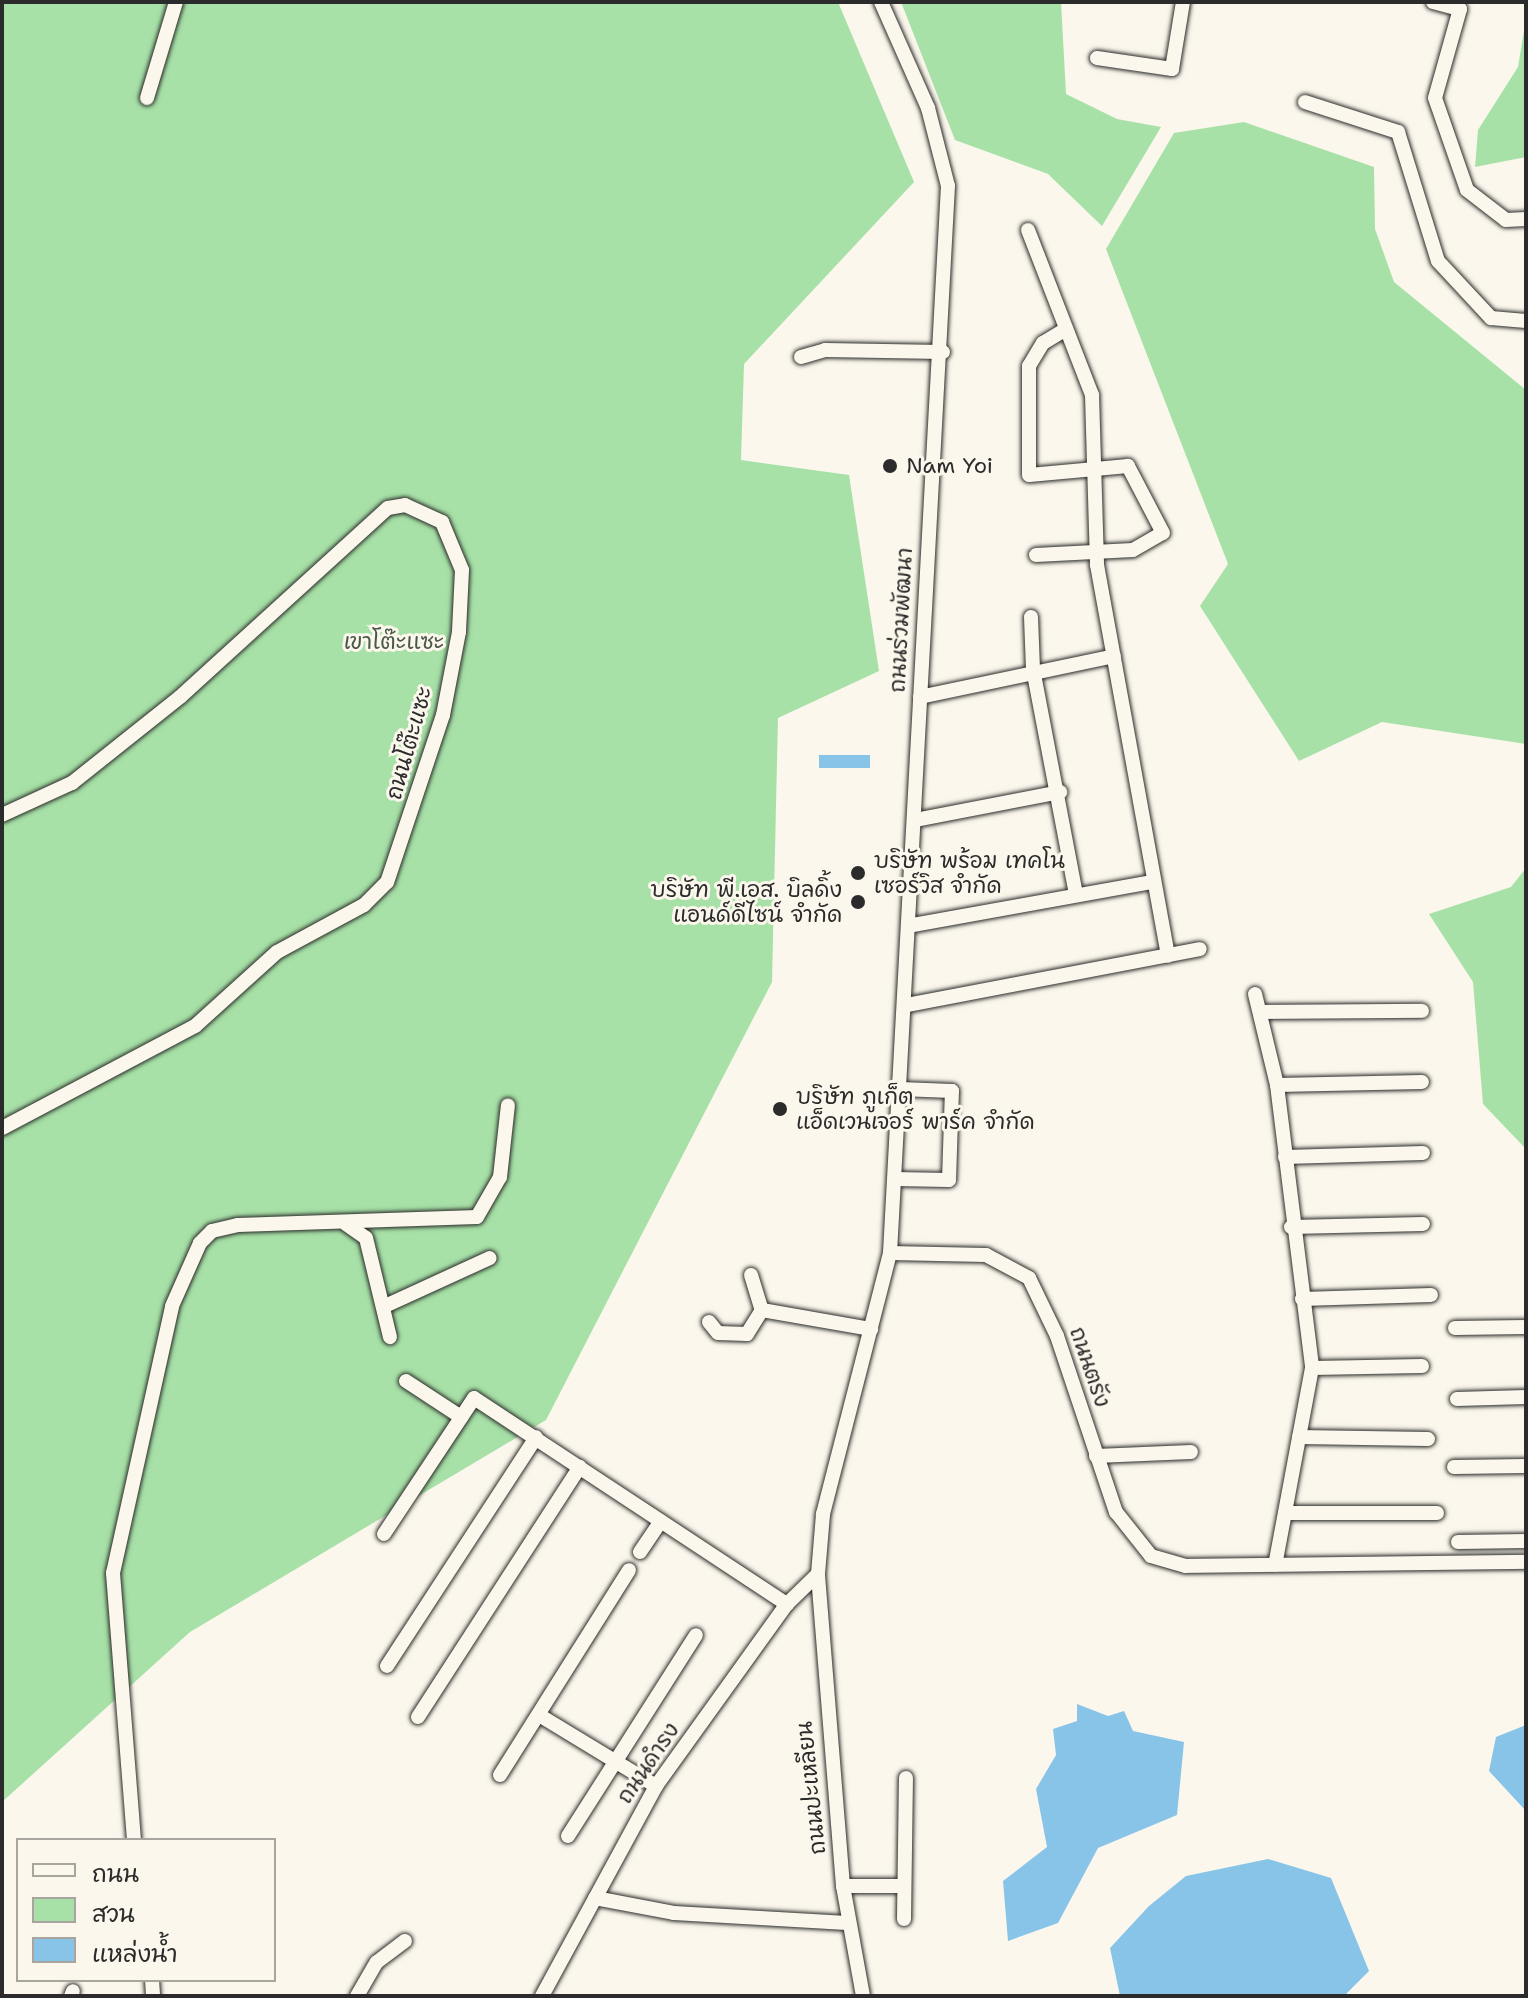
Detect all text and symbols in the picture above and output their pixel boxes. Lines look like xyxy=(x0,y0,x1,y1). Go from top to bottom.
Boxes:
place label: Nam Yoi xyxy=(906,453,993,479)
marker: Nam Yoi xyxy=(881,457,899,475)
street label: ถนนร่วมพัฒนา xyxy=(884,547,918,693)
park label: เขาโต๊ะแซะ xyxy=(344,629,444,655)
street label: ถนนโต๊ะแซะ xyxy=(380,683,438,803)
place label: บริษัท พร้อม เทคโน เซอร์วิส จำกัด xyxy=(874,847,1065,898)
marker: บริษัท พร้อม เทคโน เซอร์วิส จำกัด xyxy=(849,864,867,882)
place label: บริษัท พี.เอส. บิลดิ้ง แอนด์ดีไซน์ จำกัด xyxy=(650,876,842,928)
marker: บริษัท พี.เอส. บิลดิ้ง แอนด์ดีไซน์ จำกัด xyxy=(849,893,867,911)
place label: บริษัท ภูเก็ต แอ็ดเวนเจอร์ พาร์ค จำกัด xyxy=(796,1083,1035,1134)
marker: บริษัท ภูเก็ต แอ็ดเวนเจอร์ พาร์ค จำกัด xyxy=(771,1100,789,1118)
street label: ถนนตรัง xyxy=(1064,1323,1116,1411)
street label: ถนนดำรง xyxy=(611,1717,685,1809)
street label: ถนนปะเหลียน xyxy=(791,1720,831,1856)
legend xyxy=(16,1838,276,1982)
text: ถนน xyxy=(92,1858,139,1890)
text: สวน xyxy=(92,1898,135,1930)
text: แหล่งน้ำ xyxy=(92,1938,178,1970)

